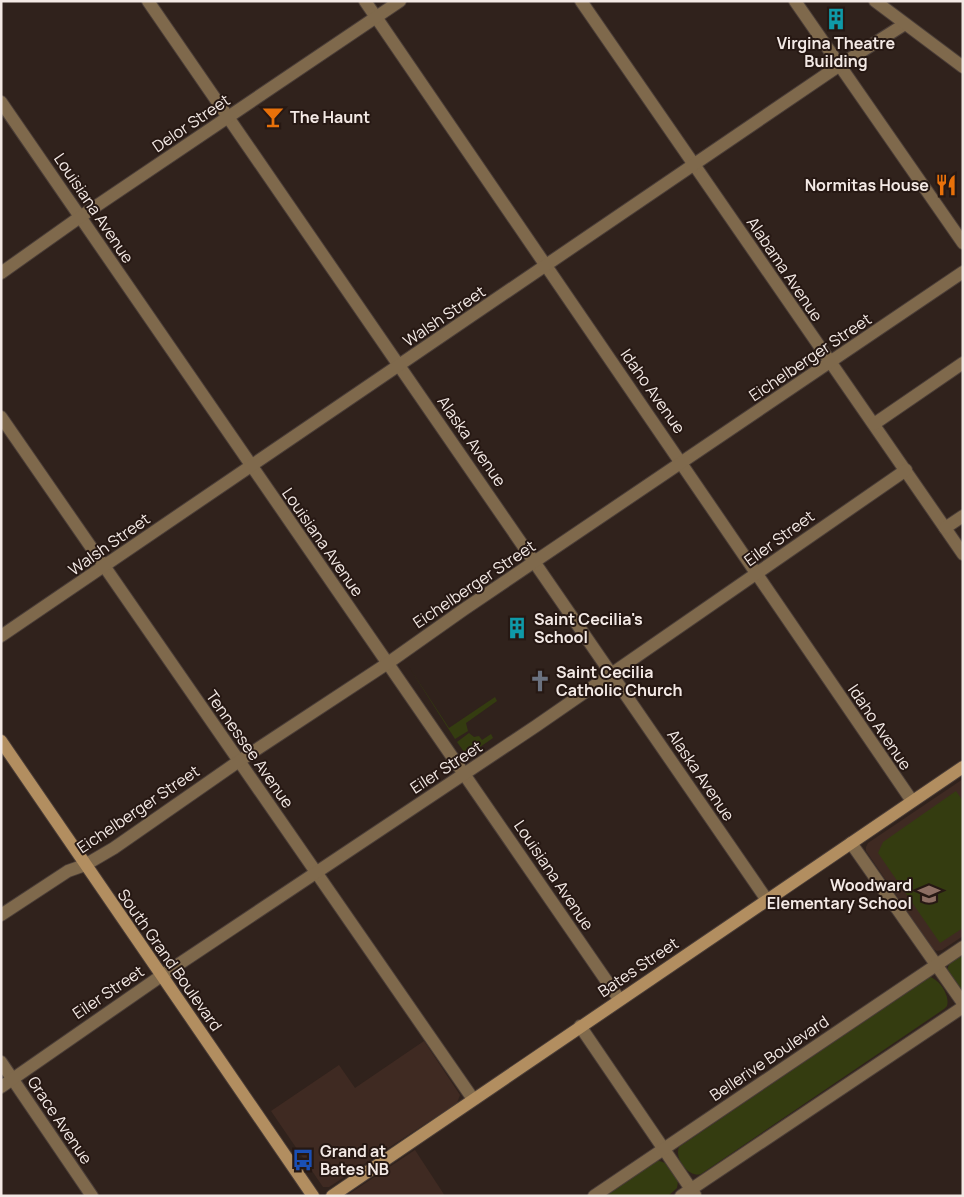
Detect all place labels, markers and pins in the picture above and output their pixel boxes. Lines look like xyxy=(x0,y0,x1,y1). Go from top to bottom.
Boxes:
building icon: Virgina Theatre Building xyxy=(823,6,849,32)
place label: Virgina Theatre Building xyxy=(777,32,896,72)
bar icon: The Haunt xyxy=(260,104,286,130)
place label: The Haunt xyxy=(290,106,370,128)
restaurant icon: Normitas House xyxy=(933,172,959,198)
place label: Normitas House xyxy=(805,174,929,196)
place label: Saint Cecilia's School xyxy=(534,608,643,648)
building icon: Saint Cecilia's School xyxy=(504,615,530,641)
place label: Saint Cecilia Catholic Church xyxy=(556,661,683,701)
church icon: Saint Cecilia Catholic Church xyxy=(527,668,553,694)
place label: Woodward Elementary School xyxy=(767,874,912,914)
school or university icon: Woodward Elementary School xyxy=(916,881,942,907)
place label: Grand at Bates NB xyxy=(320,1140,389,1180)
bus stop icon: Grand at Bates NB xyxy=(290,1147,316,1173)

